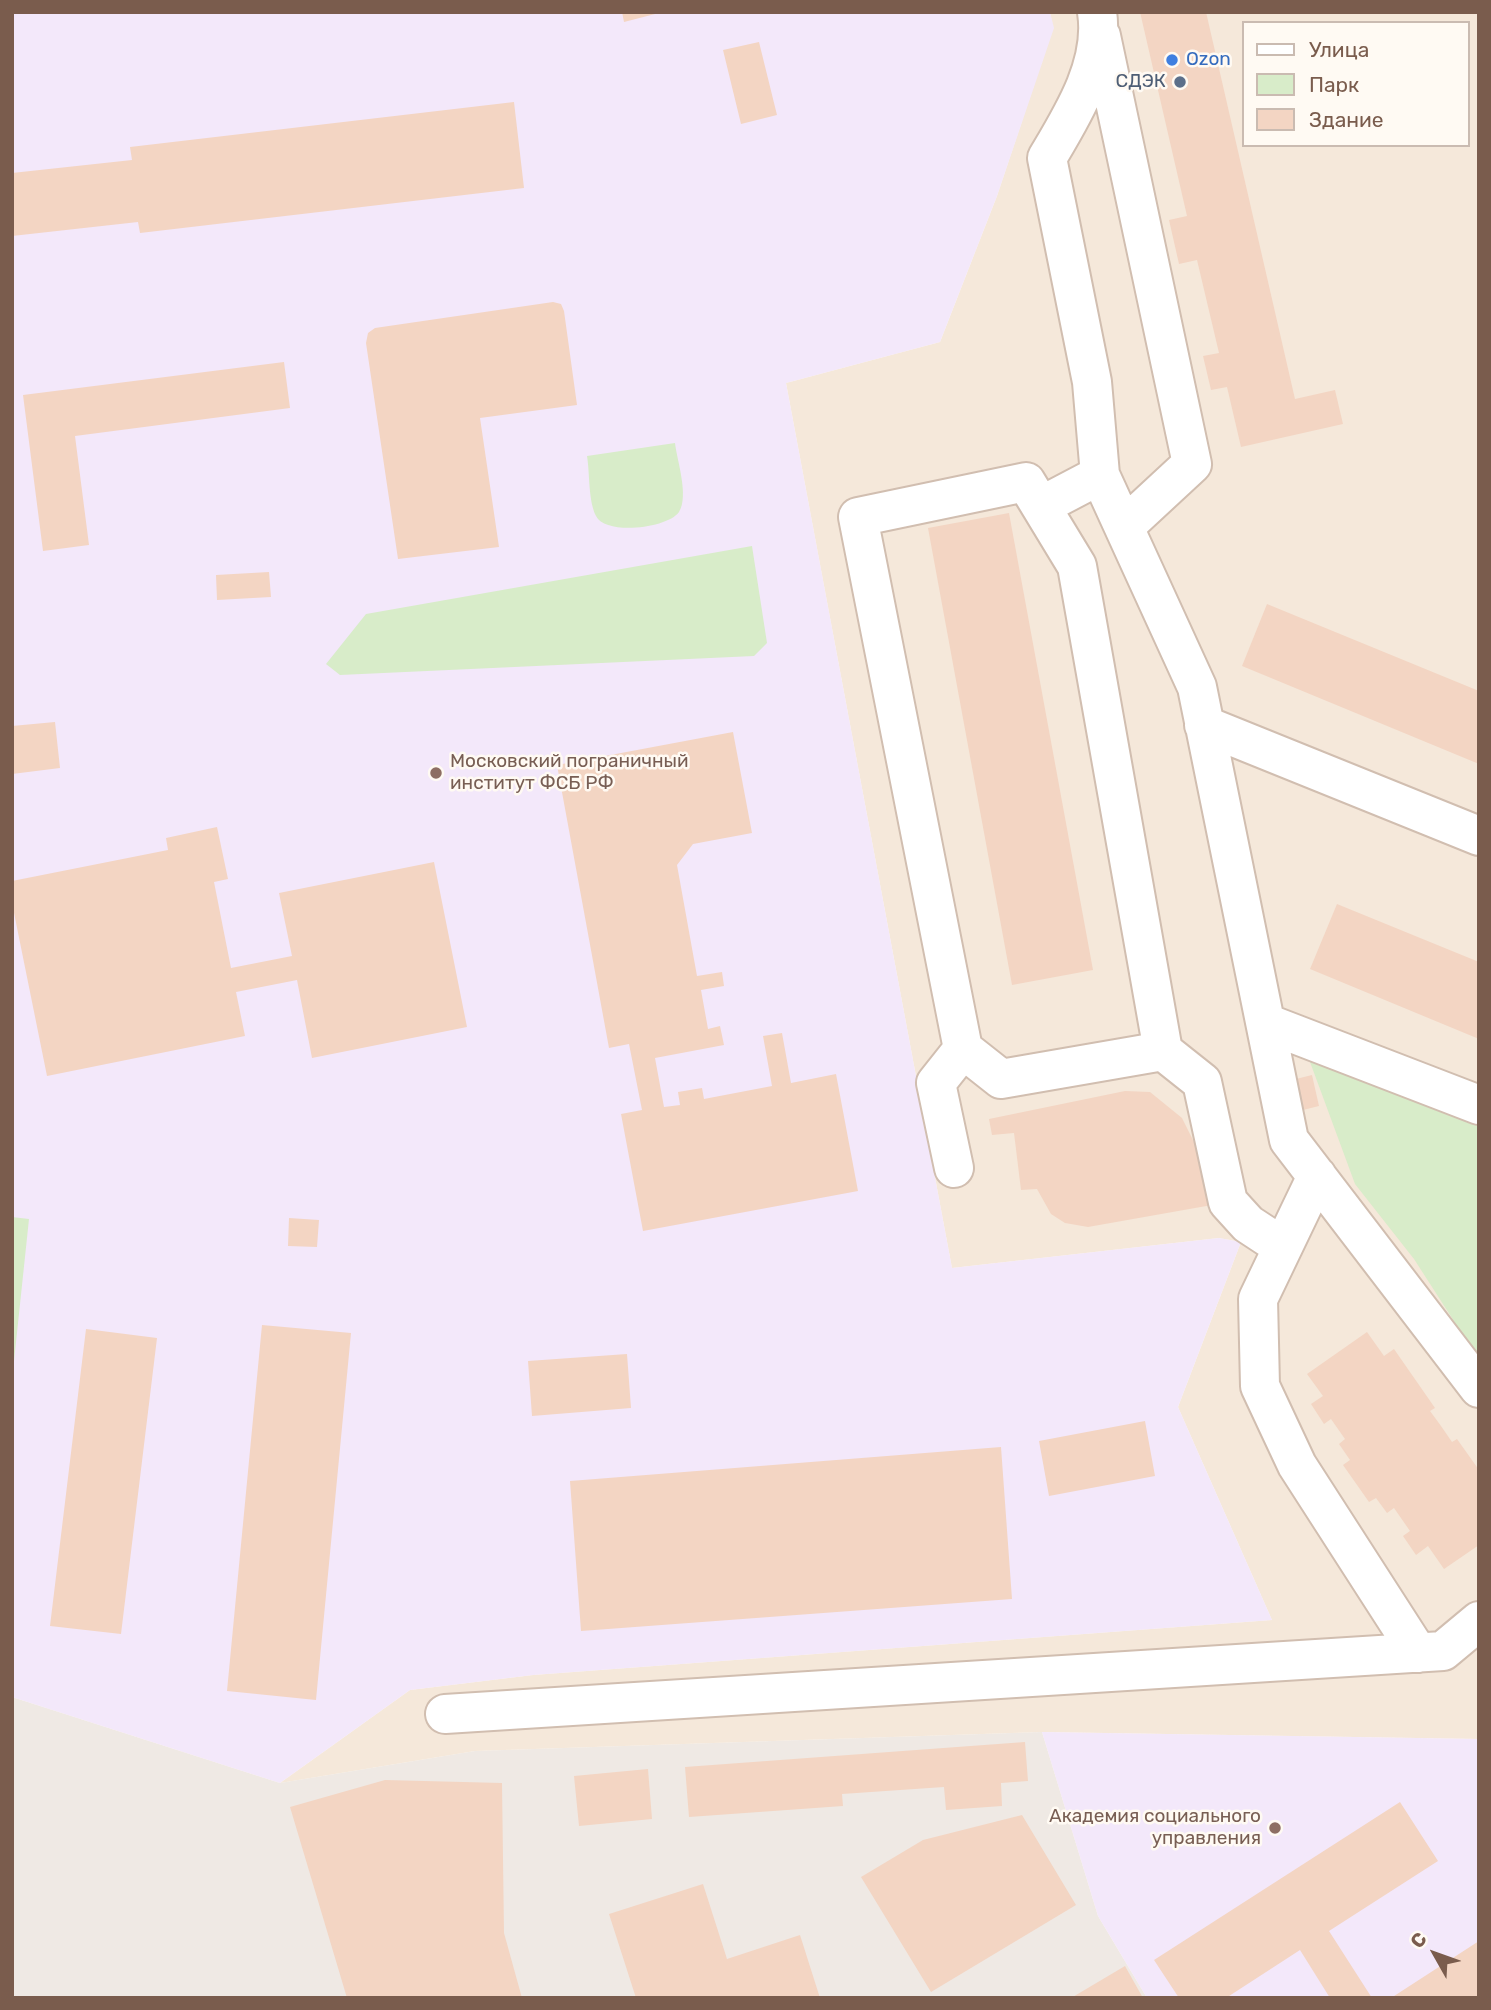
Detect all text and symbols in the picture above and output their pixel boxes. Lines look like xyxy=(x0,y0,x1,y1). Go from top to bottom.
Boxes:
legend xyxy=(1242,21,1470,147)
text: Улица xyxy=(1309,37,1369,62)
place label: Ozon xyxy=(1186,49,1231,71)
marker: Ozon xyxy=(1164,52,1180,68)
place label: СДЭК xyxy=(1116,71,1166,93)
text: Парк xyxy=(1309,72,1359,97)
marker: СДЭК xyxy=(1172,74,1188,90)
text: Здание xyxy=(1309,107,1384,132)
place label: Московский пограничный институт ФСБ РФ xyxy=(450,751,689,795)
marker: Московский пограничный институт ФСБ РФ xyxy=(428,765,444,781)
place label: Академия социального управления xyxy=(1049,1806,1261,1850)
marker: Академия социального управления xyxy=(1267,1820,1283,1836)
north arrow xyxy=(1400,1919,1470,1989)
text: С xyxy=(1405,1928,1432,1953)

